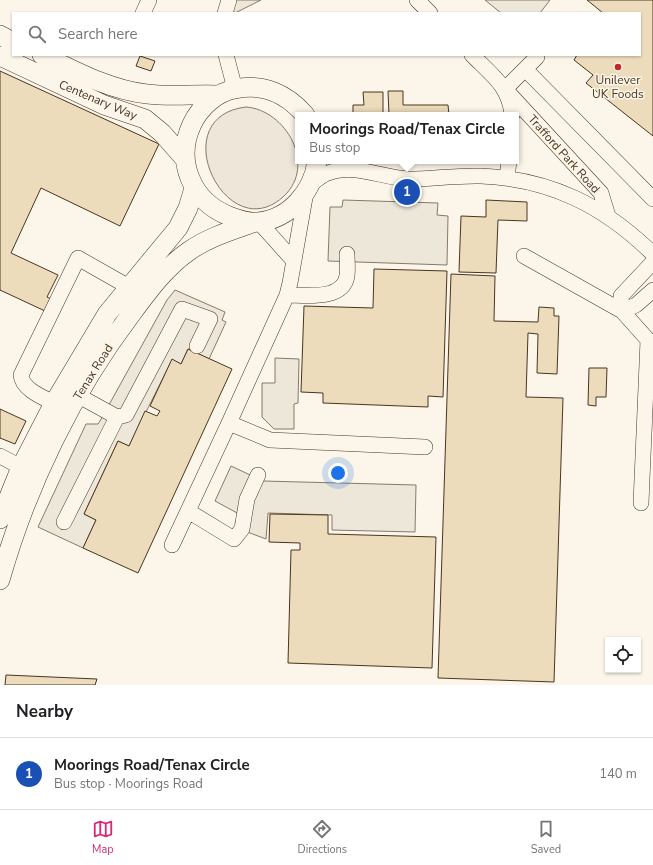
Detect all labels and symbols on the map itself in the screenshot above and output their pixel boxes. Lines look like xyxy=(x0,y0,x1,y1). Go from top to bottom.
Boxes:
marker: Unilever UK Foods xyxy=(613,62,623,72)
place label: Unilever UK Foods xyxy=(592,72,644,102)
street label: Centenary Way xyxy=(56,76,140,124)
street label: Trafford Park Road xyxy=(524,111,604,197)
pin: 1 xyxy=(394,177,420,207)
street label: Tenax Road xyxy=(69,341,117,403)
your location xyxy=(328,463,348,483)

